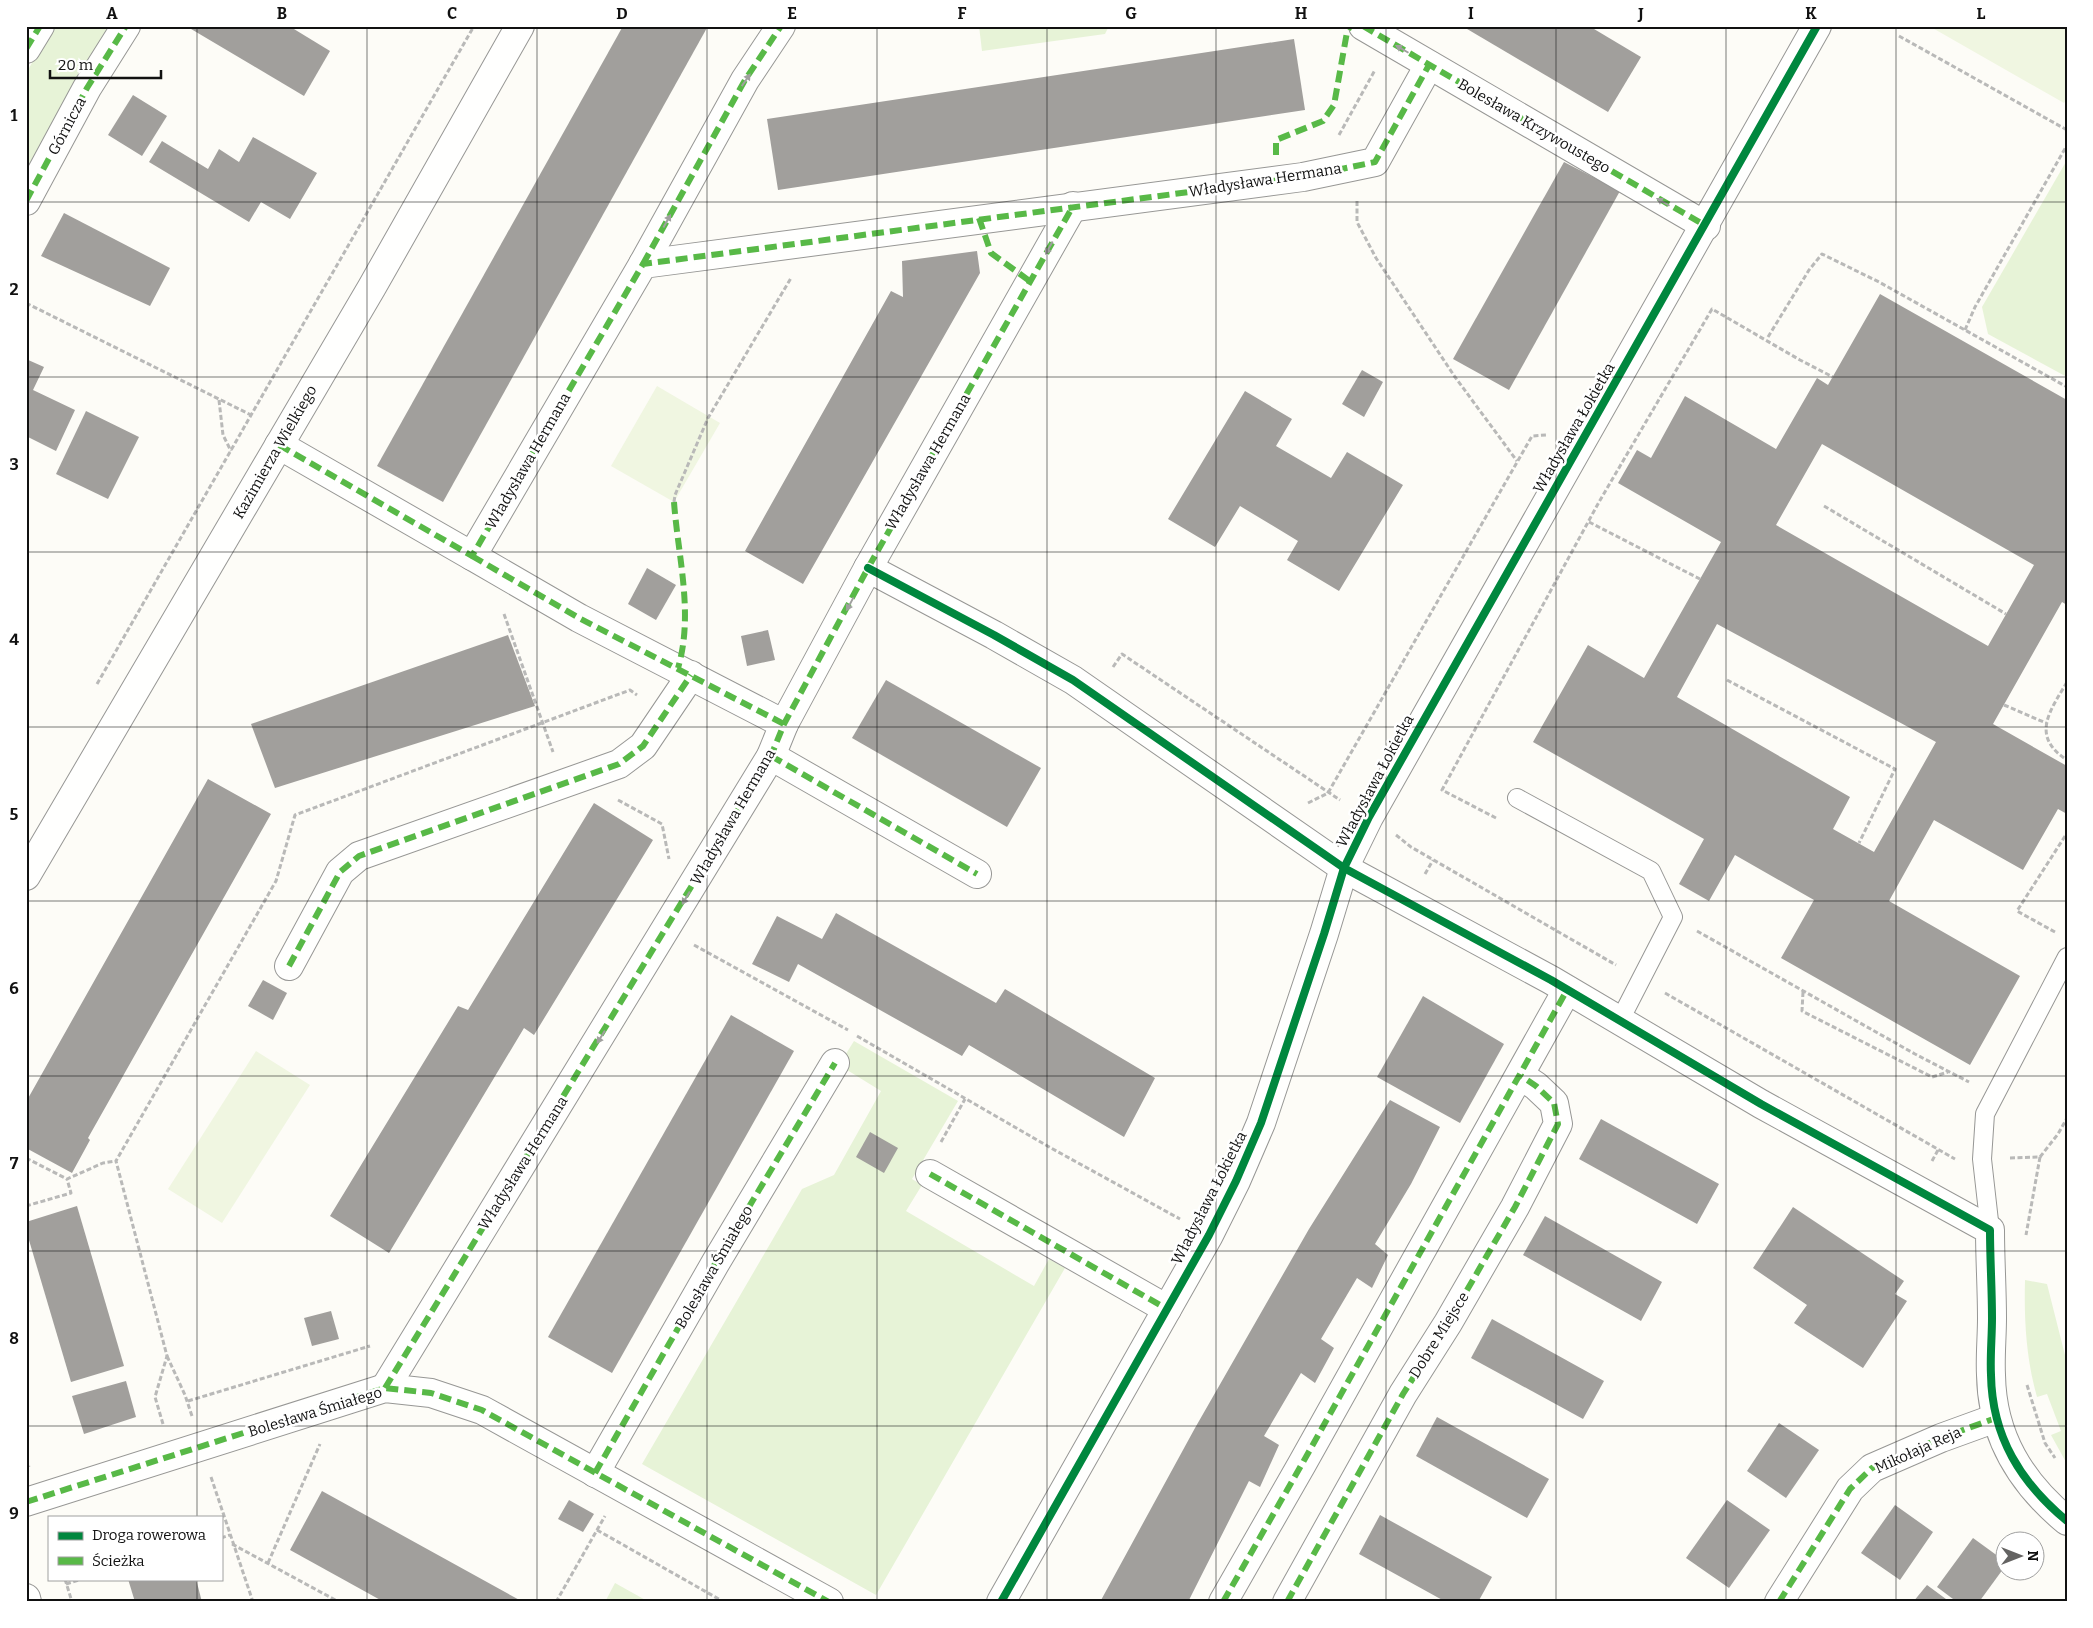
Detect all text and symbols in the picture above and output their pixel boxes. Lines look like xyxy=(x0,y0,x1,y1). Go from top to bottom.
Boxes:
text: A xyxy=(106,4,118,23)
text: B xyxy=(277,4,287,23)
text: C xyxy=(447,4,457,23)
text: D xyxy=(616,4,628,23)
text: E xyxy=(787,4,797,23)
text: F xyxy=(958,4,967,23)
text: G xyxy=(1125,4,1137,23)
text: H xyxy=(1295,4,1308,23)
text: I xyxy=(1468,4,1474,23)
text: J xyxy=(1637,4,1644,23)
text: K xyxy=(1805,4,1817,23)
text: L xyxy=(1977,4,1986,23)
one-way arrow xyxy=(1395,45,1409,54)
scale bar xyxy=(50,48,161,80)
text: 20 m xyxy=(58,56,94,74)
one-way arrow xyxy=(741,73,751,87)
street label: Bolesława Krzywoustego xyxy=(1455,75,1613,177)
street label: Górnicza xyxy=(44,94,90,158)
text: 1 xyxy=(11,106,18,125)
street label: Władysława Hermana xyxy=(1187,159,1343,201)
one-way arrow xyxy=(1657,197,1670,206)
one-way arrow xyxy=(663,214,671,229)
one-way arrow xyxy=(1045,242,1054,255)
text: 2 xyxy=(9,280,19,299)
street label: Władysława Łokietka xyxy=(1529,360,1619,496)
street label: Kazimierza Wielkiego xyxy=(229,382,321,522)
street label: Władysława Hermana xyxy=(482,390,574,532)
street label: Władysława Hermana xyxy=(882,391,974,533)
text: 3 xyxy=(9,455,19,474)
one-way arrow xyxy=(845,597,854,610)
text: 4 xyxy=(9,630,19,649)
street label: Władysława Łokietka xyxy=(1332,712,1418,850)
street label: Władysława Hermana xyxy=(687,746,779,888)
text: 5 xyxy=(10,805,19,824)
one-way arrow xyxy=(681,892,690,905)
text: 6 xyxy=(9,979,19,998)
one-way arrow xyxy=(597,1030,606,1043)
street label: Władysława Hermana xyxy=(474,1093,572,1233)
street label: Władysława Łokietka xyxy=(1168,1128,1250,1268)
text: 7 xyxy=(10,1154,19,1173)
street label: Bolesława Śmiałego xyxy=(671,1202,757,1332)
street label: Dobre Miejsce xyxy=(1405,1289,1473,1381)
text: 8 xyxy=(9,1329,19,1348)
street label: Bolesława Śmiałego xyxy=(246,1383,384,1441)
street label: Mikołaja Reja xyxy=(1872,1423,1964,1477)
text: 9 xyxy=(9,1504,19,1523)
legend xyxy=(48,1516,222,1580)
text: Droga rowerowa xyxy=(92,1526,206,1544)
north arrow xyxy=(1996,1530,2046,1580)
text: N xyxy=(2024,1551,2041,1562)
text: Ścieżka xyxy=(92,1552,144,1570)

